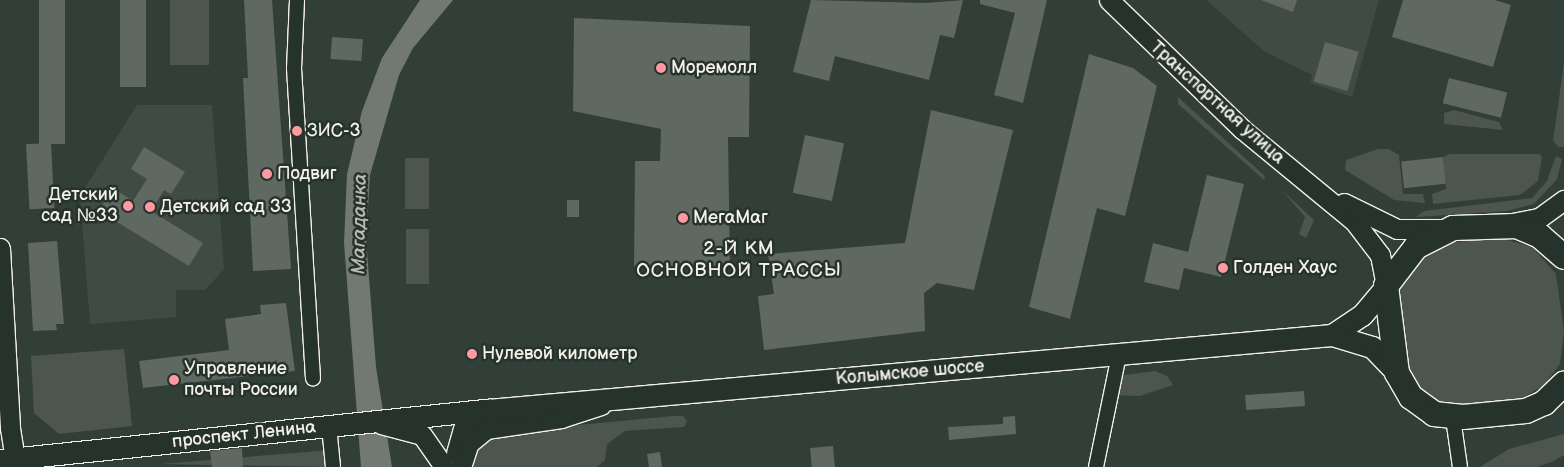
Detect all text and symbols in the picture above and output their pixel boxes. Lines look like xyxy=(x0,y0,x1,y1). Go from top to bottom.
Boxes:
street label: Транспортная улица xyxy=(1145,37,1289,169)
place label: Моремолл xyxy=(671,57,757,79)
marker: Моремолл xyxy=(655,62,667,74)
place label: ЗИС-3 xyxy=(307,120,361,142)
marker: ЗИС-3 xyxy=(291,125,303,137)
place label: Подвиг xyxy=(277,163,337,185)
marker: Подвиг xyxy=(261,168,273,180)
water label: Магаданка xyxy=(348,173,372,275)
place label: Детский сад №33 xyxy=(41,185,118,228)
place label: Детский сад 33 xyxy=(160,196,292,218)
marker: Детский сад №33 xyxy=(122,200,134,212)
marker: Детский сад 33 xyxy=(144,201,156,213)
place label: МегаМаг xyxy=(693,207,768,229)
marker: МегаМаг xyxy=(677,212,689,224)
district label: 2-Й КМ ОСНОВНОЙ ТРАССЫ xyxy=(634,238,844,282)
place label: Голден Хаус xyxy=(1233,257,1337,279)
marker: Голден Хаус xyxy=(1217,262,1229,274)
place label: Нулевой километр xyxy=(482,343,638,365)
marker: Нулевой километр xyxy=(466,348,478,360)
street label: Колымское шоссе xyxy=(835,356,985,390)
place label: Управление почты России xyxy=(184,359,298,402)
marker: Управление почты России xyxy=(168,374,180,386)
street label: проспект Ленина xyxy=(171,417,317,453)

